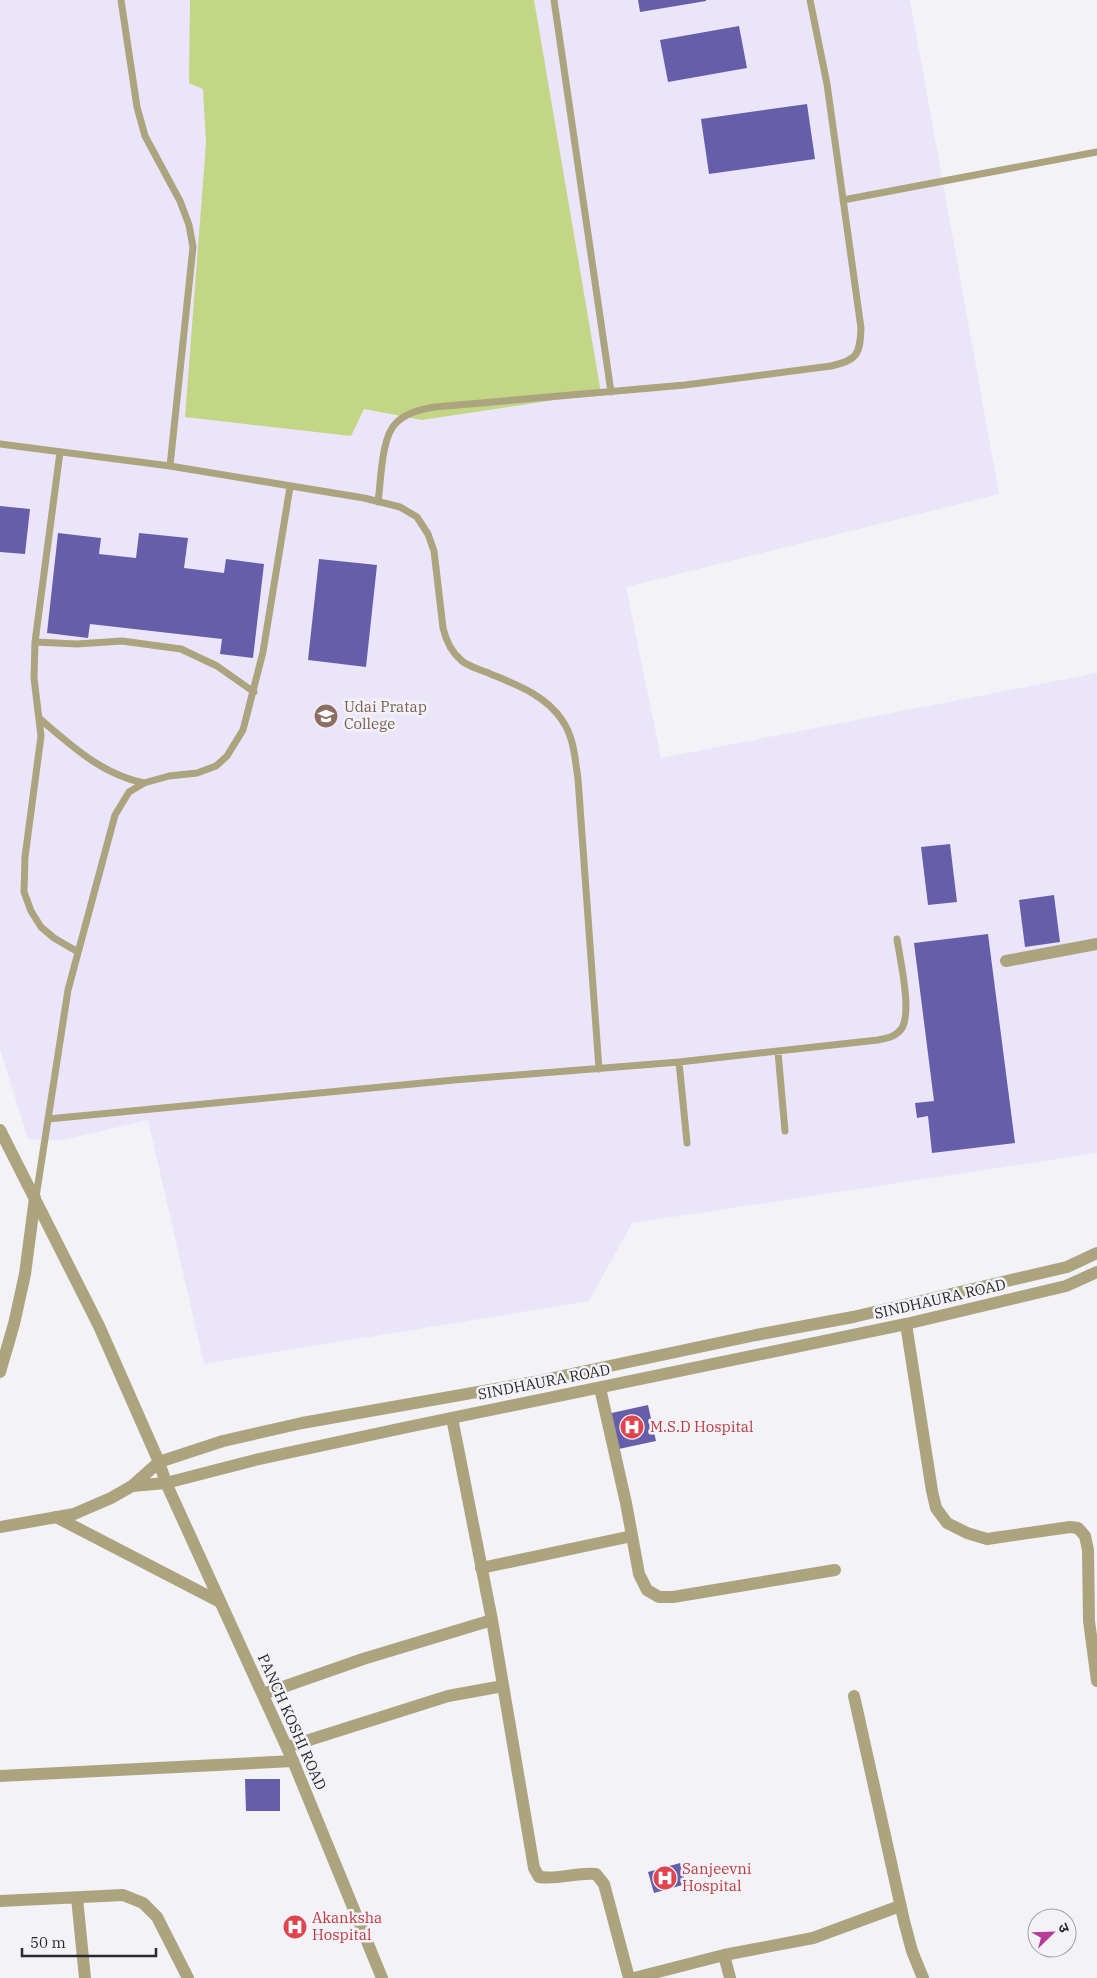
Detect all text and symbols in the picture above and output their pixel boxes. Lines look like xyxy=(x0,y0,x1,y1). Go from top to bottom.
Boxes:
place label: Udai Pratap College xyxy=(344,697,427,733)
school or university icon: Udai Pratap College xyxy=(313,703,339,729)
street label: SINDHAURA ROAD xyxy=(872,1274,1007,1323)
street label: SINDHAURA ROAD xyxy=(476,1359,612,1404)
hospital icon: M.S.D Hospital xyxy=(619,1414,645,1440)
place label: M.S.D Hospital xyxy=(650,1417,754,1436)
street label: PANCH KOSHI ROAD xyxy=(254,1651,331,1793)
place label: Sanjeevni Hospital xyxy=(682,1859,752,1895)
hospital icon: Sanjeevni Hospital xyxy=(652,1865,678,1891)
place label: Akanksha Hospital xyxy=(312,1908,382,1944)
north arrow xyxy=(1027,1908,1077,1958)
hospital icon: Akanksha Hospital xyxy=(282,1914,308,1940)
text: उ xyxy=(1054,1921,1074,1936)
scale bar xyxy=(22,1926,156,1958)
text: 50 m xyxy=(30,1933,66,1952)

